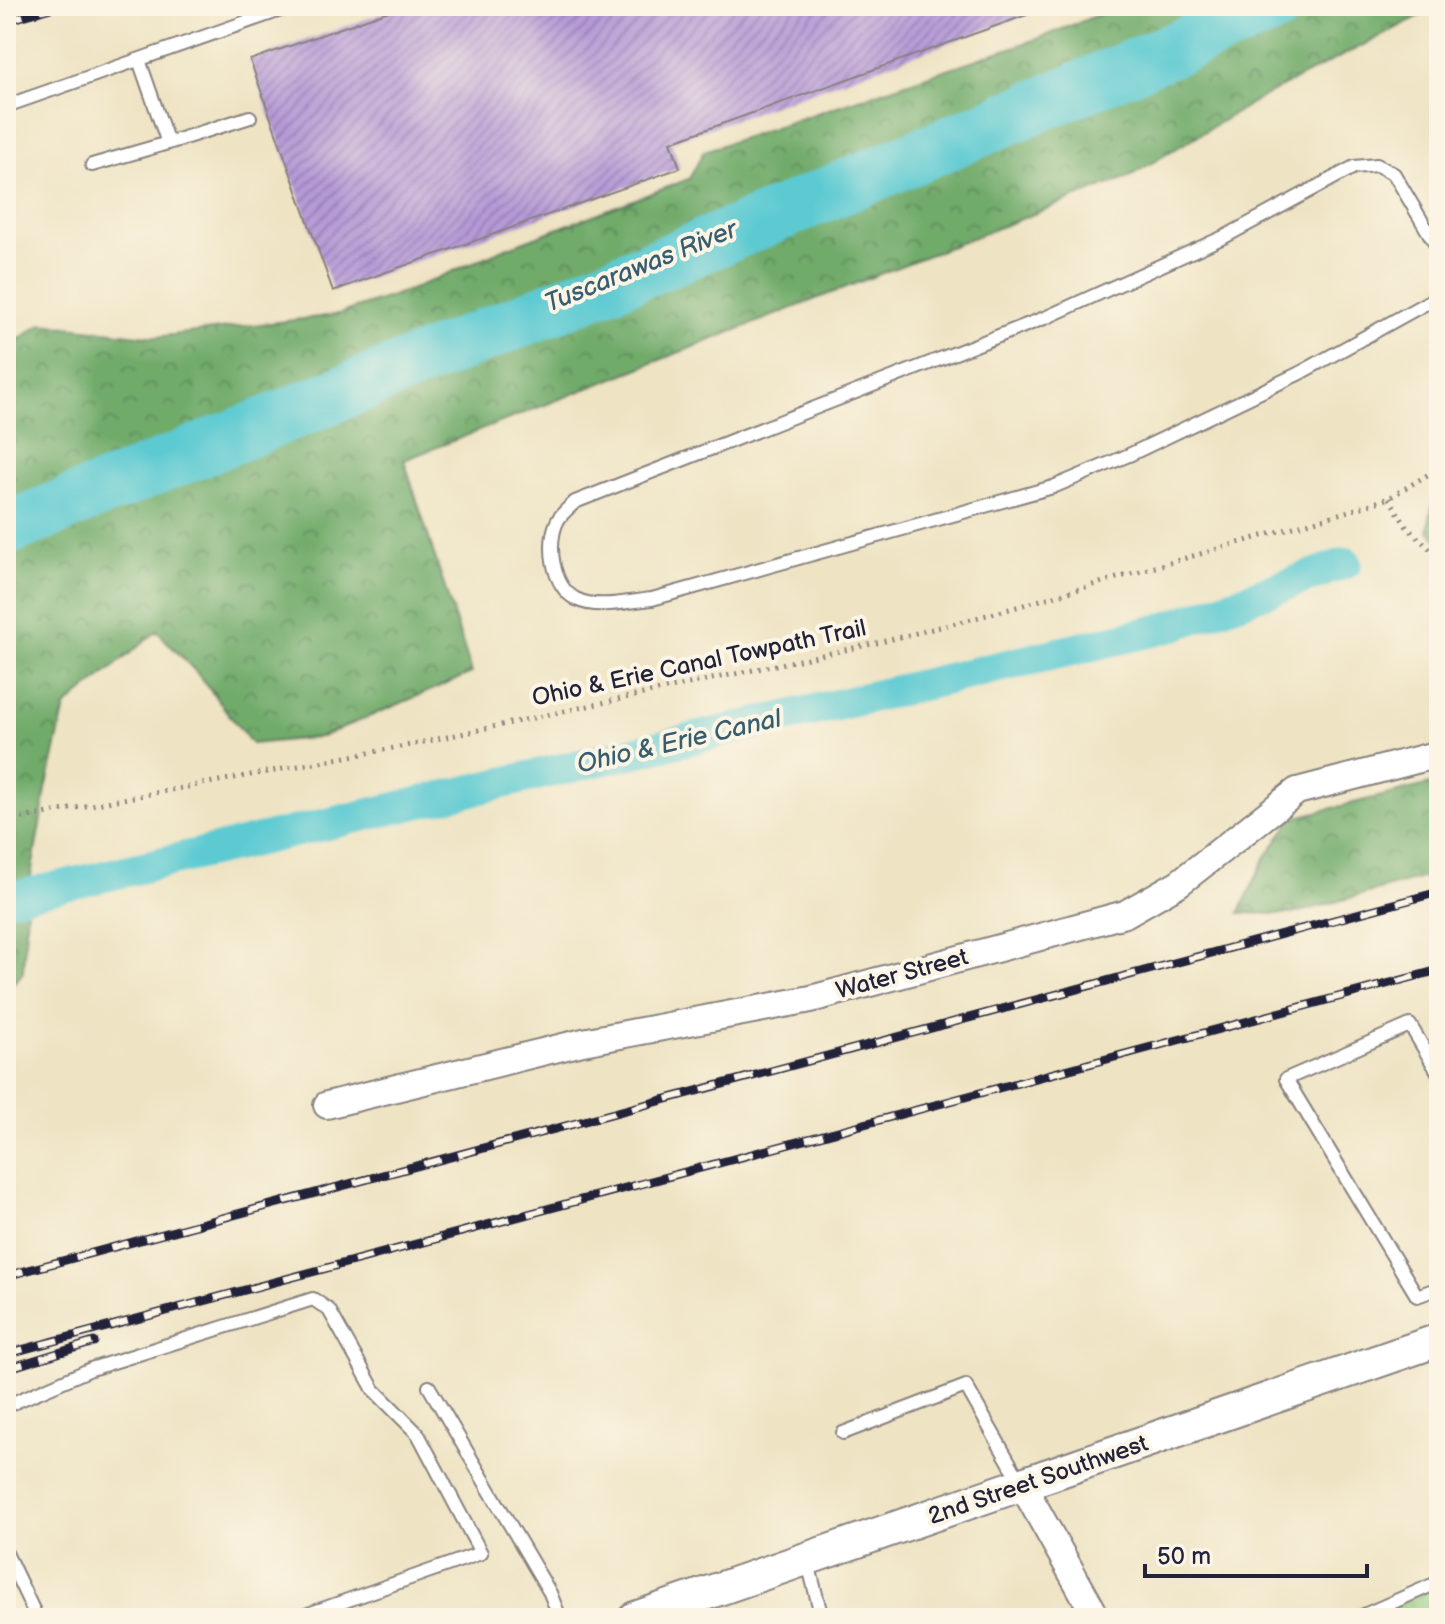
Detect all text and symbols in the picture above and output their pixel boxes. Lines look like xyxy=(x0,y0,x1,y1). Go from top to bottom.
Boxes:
water label: Tuscarawas River xyxy=(540,214,743,320)
street label: Ohio & Erie Canal Towpath Trail xyxy=(529,613,869,713)
water label: Ohio & Erie Canal xyxy=(574,703,785,781)
street label: Water Street xyxy=(833,942,972,1006)
street label: 2nd Street Southwest xyxy=(924,1429,1152,1531)
scale bar xyxy=(1145,1528,1367,1578)
text: 50 m xyxy=(1157,1542,1211,1571)

